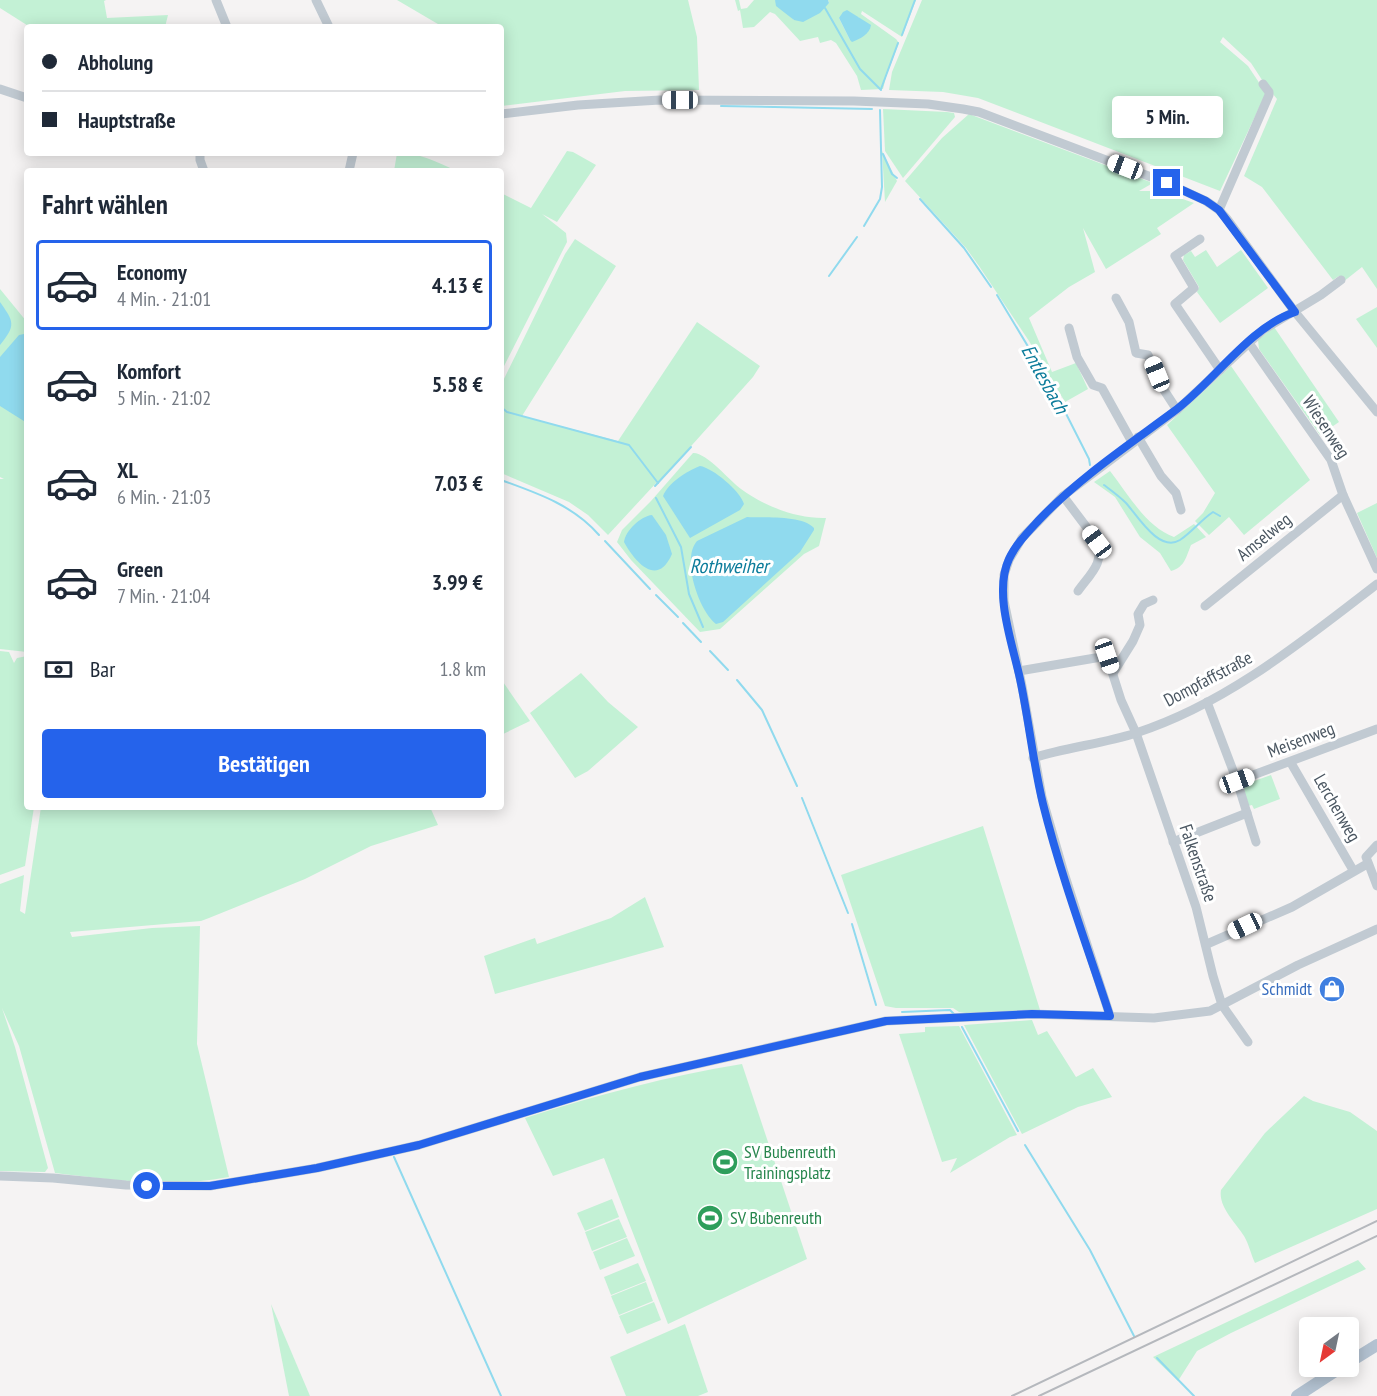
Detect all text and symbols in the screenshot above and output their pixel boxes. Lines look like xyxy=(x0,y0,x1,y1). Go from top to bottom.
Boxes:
text: Abholung xyxy=(78,48,153,76)
car xyxy=(662,91,698,109)
callout: 5 Min. xyxy=(1112,96,1222,138)
text: 5 Min. xyxy=(1145,104,1190,130)
text: Hauptstraße xyxy=(78,106,176,134)
car xyxy=(1105,152,1145,182)
route end xyxy=(1153,169,1180,196)
text: Fahrt wählen xyxy=(42,187,168,221)
icon: car xyxy=(45,258,99,312)
text: Economy xyxy=(117,258,187,286)
text: 4.13 € xyxy=(432,271,483,299)
text: 4 Min. · 21:01 xyxy=(117,286,211,312)
water label: Entlesbach xyxy=(1015,340,1075,419)
car xyxy=(1142,354,1172,394)
icon: car xyxy=(45,357,99,411)
text: Komfort xyxy=(117,357,181,385)
text: 5.58 € xyxy=(432,370,483,398)
text: 5 Min. · 21:02 xyxy=(117,385,211,411)
street label: Wiesenweg xyxy=(1298,391,1355,463)
icon: car xyxy=(45,456,99,510)
text: XL xyxy=(117,456,138,484)
text: 7.03 € xyxy=(434,469,483,497)
text: 6 Min. · 21:03 xyxy=(117,484,211,510)
street label: Amselweg xyxy=(1232,508,1296,566)
car xyxy=(1079,522,1115,562)
water label: Rothweiher xyxy=(690,553,771,579)
icon: car xyxy=(45,555,99,609)
text: Green xyxy=(117,555,163,583)
text: 3.99 € xyxy=(432,568,483,596)
text: 7 Min. · 21:04 xyxy=(117,583,210,609)
car xyxy=(1093,636,1121,676)
street label: Dompfaffstraße xyxy=(1160,646,1256,711)
icon: cash xyxy=(42,653,75,686)
text: Bar xyxy=(90,655,115,683)
text: 1.8 km xyxy=(439,656,486,682)
street label: Meisenweg xyxy=(1264,716,1338,763)
button: Bestätigen xyxy=(42,729,486,798)
car xyxy=(1217,766,1257,796)
street label: Lerchenweg xyxy=(1309,770,1366,846)
street label: Falkenstraße xyxy=(1175,821,1222,905)
car xyxy=(1225,910,1265,942)
shop icon: Schmidt xyxy=(1317,974,1347,1004)
place label: Schmidt xyxy=(1262,977,1312,1000)
place label: SV Bubenreuth Trainingsplatz xyxy=(744,1140,836,1184)
sports icon: SV Bubenreuth Trainingsplatz xyxy=(710,1147,740,1177)
route start xyxy=(133,1172,160,1199)
sports icon: SV Bubenreuth xyxy=(695,1203,725,1233)
place label: SV Bubenreuth xyxy=(730,1206,822,1229)
north arrow xyxy=(1299,1317,1359,1377)
map controls xyxy=(1299,1317,1359,1377)

